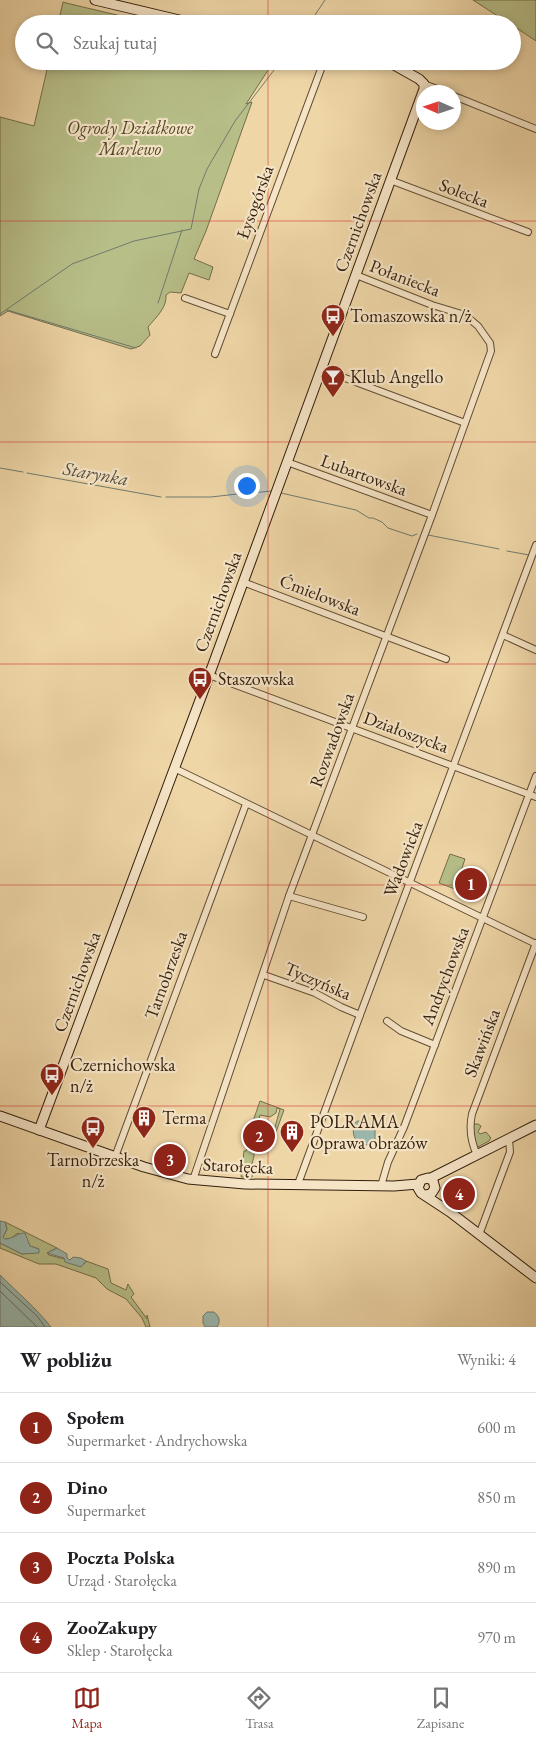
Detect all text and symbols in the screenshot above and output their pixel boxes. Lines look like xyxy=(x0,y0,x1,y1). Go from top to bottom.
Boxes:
search box xyxy=(15,15,521,70)
icon: search xyxy=(33,29,61,57)
text: Szukaj tutaj xyxy=(73,30,157,55)
north arrow xyxy=(416,85,461,130)
park label: Ogrody Działkowe Marlewo xyxy=(67,116,194,160)
street label: Łysogórska xyxy=(231,161,279,242)
street label: Czernichowska xyxy=(329,168,387,275)
street label: Solecka xyxy=(436,173,493,213)
street label: Połaniecka xyxy=(367,254,444,302)
bus stop icon: Tomaszowska n/ż xyxy=(320,303,346,337)
place label: Tomaszowska n/ż xyxy=(350,304,472,327)
bar icon: Klub Angello xyxy=(320,364,346,398)
place label: Klub Angello xyxy=(350,365,443,388)
street label: Lubartowska xyxy=(318,448,411,501)
water label: Starynka xyxy=(60,455,131,492)
your location xyxy=(234,473,260,499)
street label: Czernichowska xyxy=(189,548,247,655)
street label: Ćmielowska xyxy=(276,569,365,621)
bus stop icon: Staszowska xyxy=(187,666,213,700)
place label: Staszowska xyxy=(218,667,295,690)
street label: Rozwadowska xyxy=(304,689,360,790)
street label: Działoszycka xyxy=(360,706,453,758)
street label: Wadowicka xyxy=(378,817,428,900)
pin: 1 xyxy=(455,865,487,903)
street label: Andrychowska xyxy=(415,923,474,1029)
street label: Tarnobrzeska xyxy=(139,927,192,1022)
street label: Czernichowska xyxy=(48,928,106,1035)
street label: Tyczyńska xyxy=(281,956,356,1005)
street label: Skawińska xyxy=(458,1005,505,1080)
place label: Czernichowska n/ż xyxy=(70,1053,176,1097)
bus stop icon: Czernichowska n/ż xyxy=(39,1062,65,1096)
building icon: Terma xyxy=(131,1105,157,1139)
place label: Terma xyxy=(162,1106,207,1129)
place label: POLRAMA Oprawa obrazów xyxy=(310,1110,428,1154)
bus stop icon: Tarnobrzeska n/ż xyxy=(80,1115,106,1149)
pin: 2 xyxy=(243,1117,275,1155)
building icon: POLRAMA Oprawa obrazów xyxy=(279,1119,305,1153)
pin: 3 xyxy=(154,1141,186,1179)
place label: Tarnobrzeska n/ż xyxy=(47,1148,140,1192)
street label: Starołęcka xyxy=(202,1152,275,1179)
pin: 4 xyxy=(443,1175,475,1213)
text: W pobliżu xyxy=(20,1346,112,1373)
text: Wyniki: 4 xyxy=(457,1349,516,1370)
text: Społem xyxy=(67,1405,125,1430)
text: 1 xyxy=(32,1417,40,1438)
text: 600 m xyxy=(477,1417,516,1438)
text: Supermarket · Andrychowska xyxy=(67,1430,247,1451)
text: Dino xyxy=(67,1475,107,1500)
text: 2 xyxy=(32,1487,40,1508)
text: 850 m xyxy=(477,1487,516,1508)
text: Supermarket xyxy=(67,1500,146,1521)
text: Poczta Polska xyxy=(67,1545,175,1570)
text: 3 xyxy=(32,1557,40,1578)
text: 890 m xyxy=(477,1557,516,1578)
text: Urząd · Starołęcka xyxy=(67,1570,177,1591)
text: ZooZakupy xyxy=(67,1615,157,1640)
text: 4 xyxy=(32,1627,40,1648)
text: 970 m xyxy=(477,1627,516,1648)
text: Sklep · Starołęcka xyxy=(67,1640,173,1661)
tab: Mapa xyxy=(72,1684,102,1732)
tab: Trasa xyxy=(245,1684,274,1732)
tab: Zapisane xyxy=(417,1684,464,1732)

